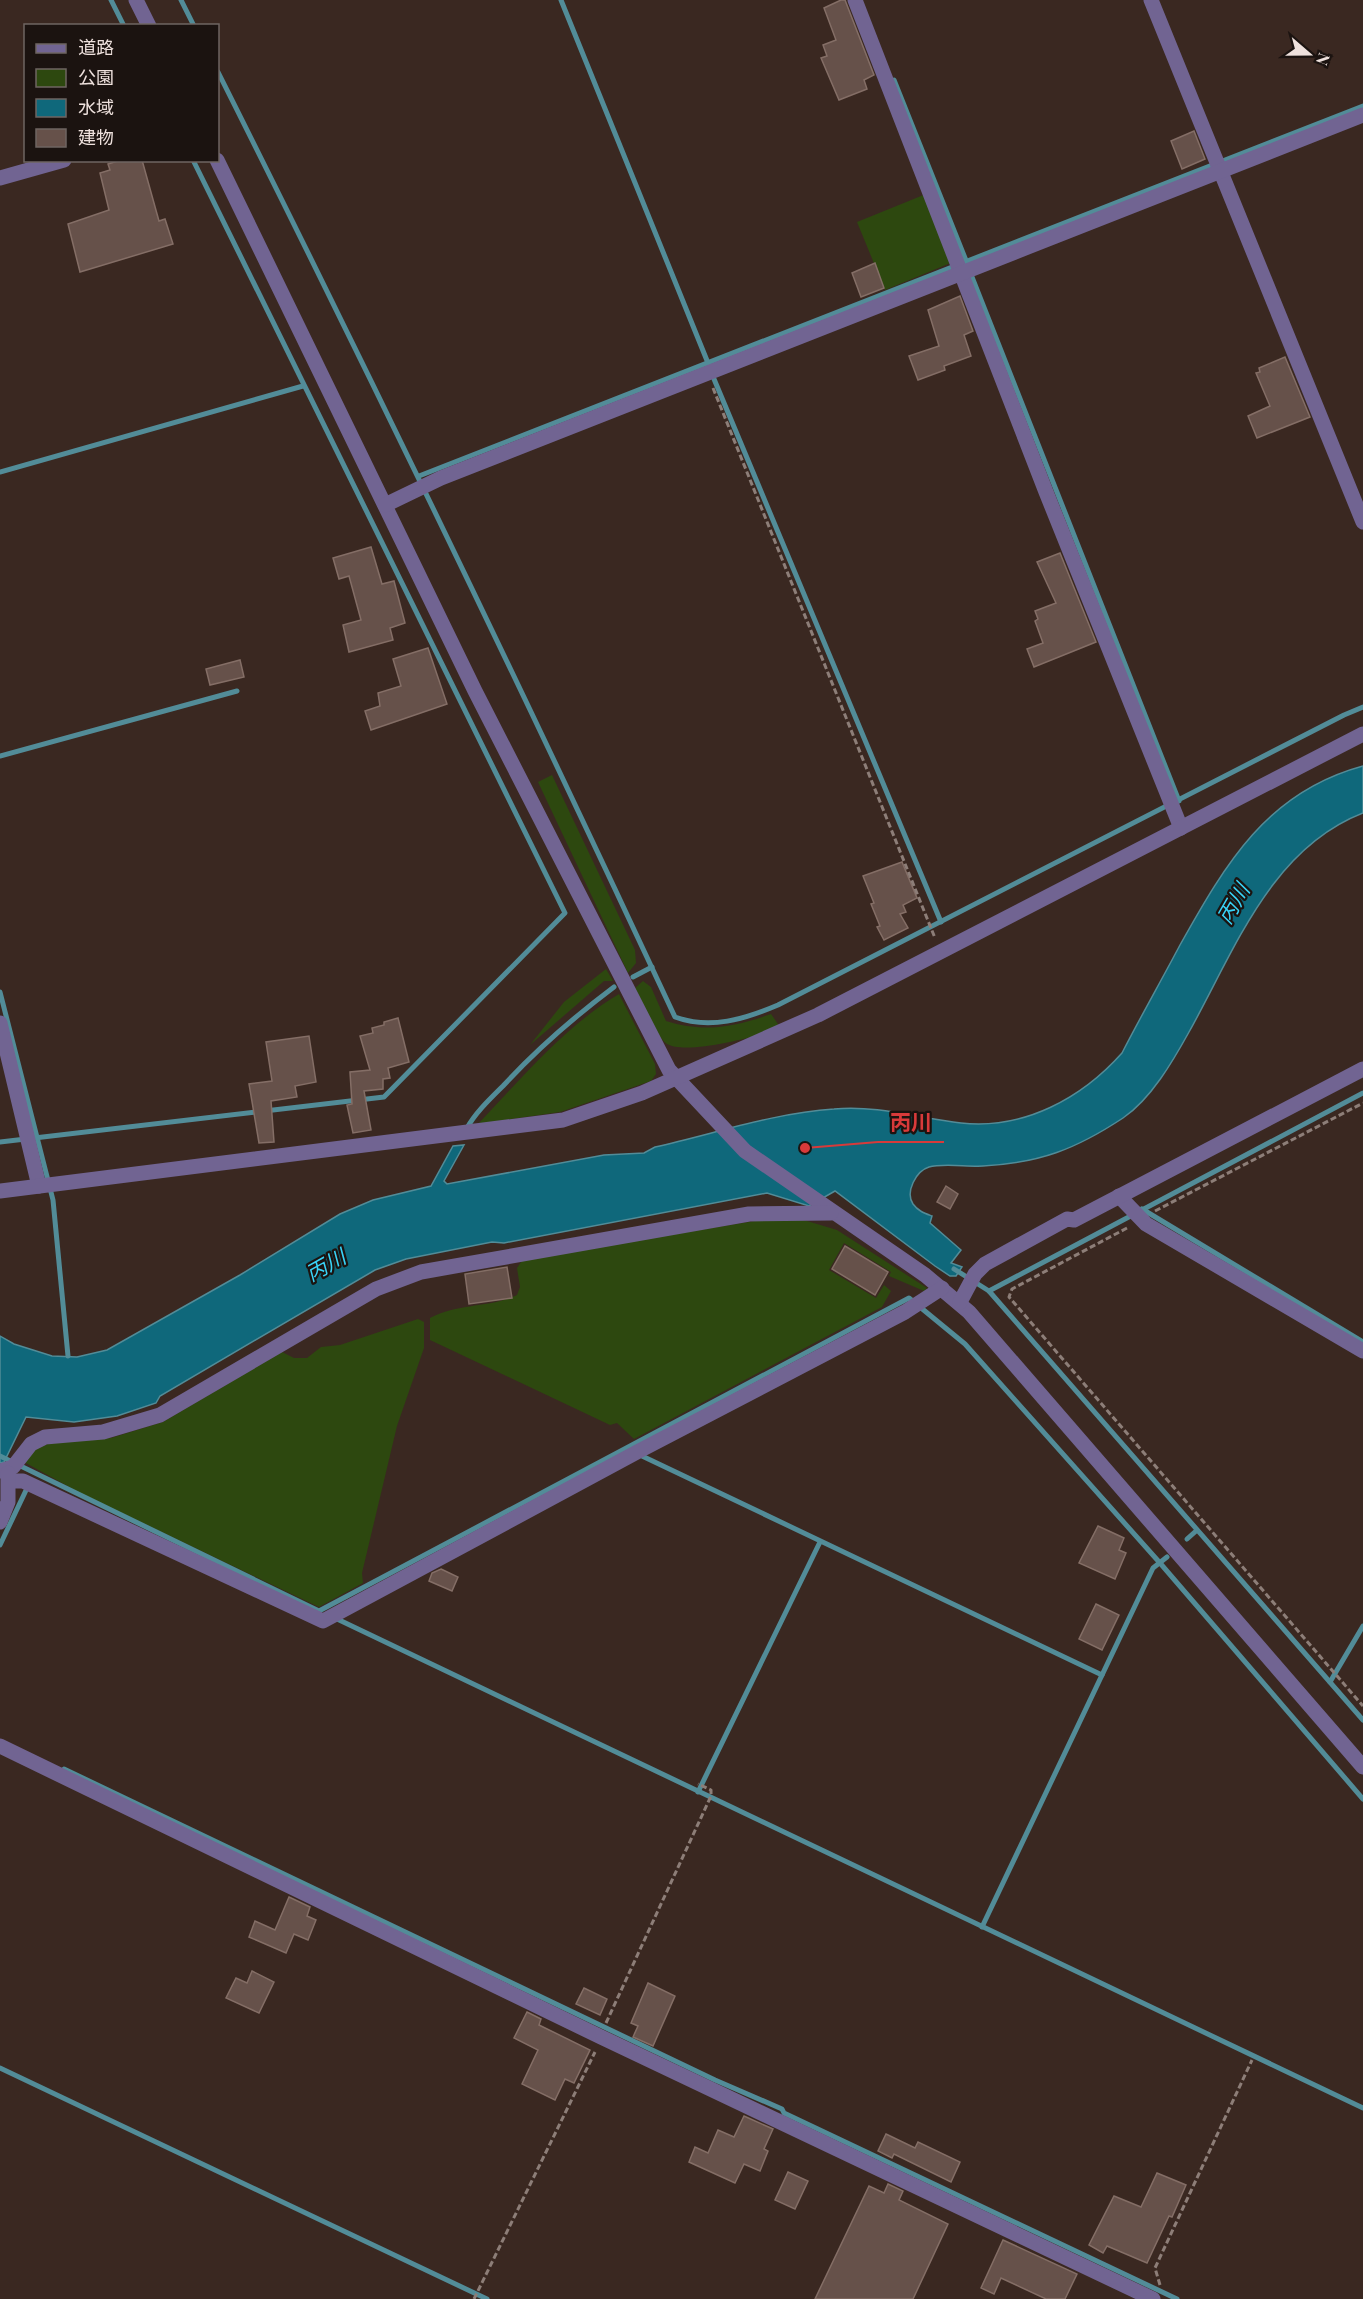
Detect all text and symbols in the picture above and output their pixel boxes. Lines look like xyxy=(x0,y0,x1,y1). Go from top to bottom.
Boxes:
legend xyxy=(24,24,219,162)
north arrow xyxy=(1279,24,1339,84)
text: 道路 xyxy=(78,35,114,59)
text: N xyxy=(1312,50,1335,69)
text: 公園 xyxy=(78,65,114,89)
text: 水域 xyxy=(78,95,114,119)
text: 建物 xyxy=(78,125,114,149)
water label: 丙川 xyxy=(1209,876,1256,928)
callout: 丙川 xyxy=(878,1103,944,1142)
text: 丙川 xyxy=(890,1107,932,1135)
water label: 丙川 xyxy=(300,1241,352,1286)

